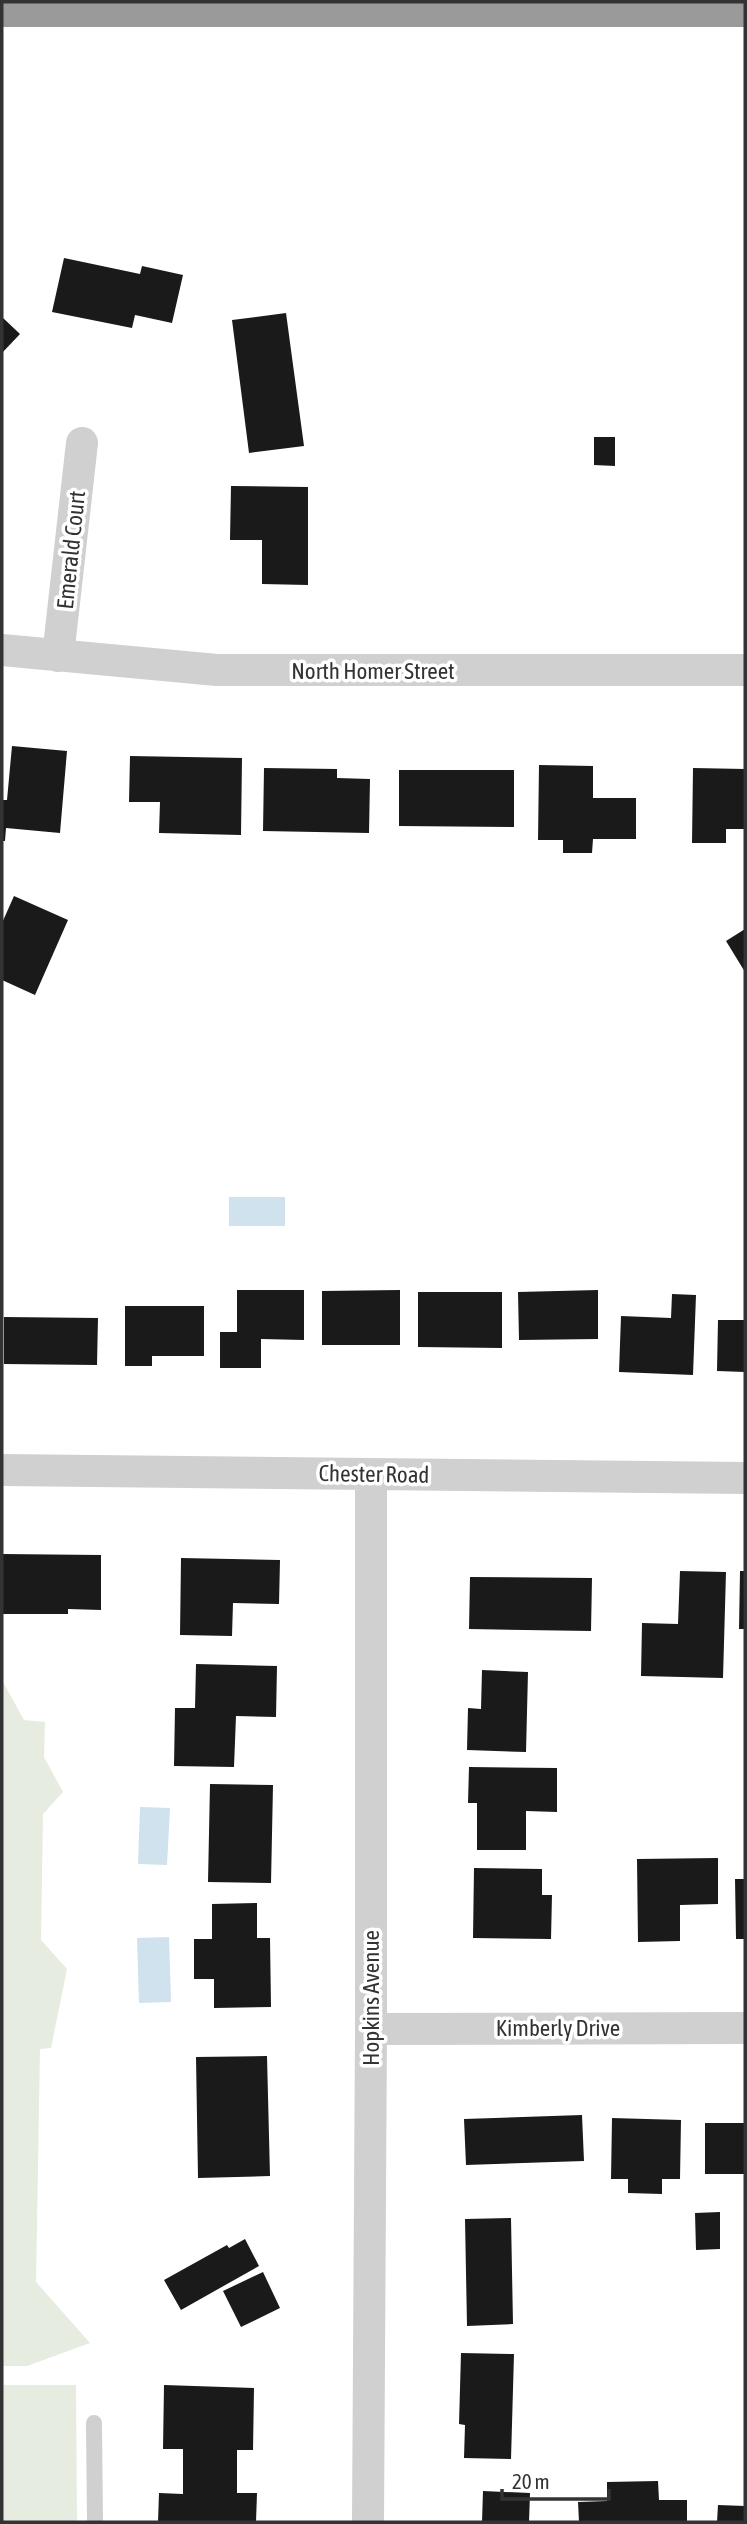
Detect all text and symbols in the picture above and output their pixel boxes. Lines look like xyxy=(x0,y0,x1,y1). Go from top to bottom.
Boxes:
street label: Emerald Court xyxy=(52,489,90,611)
street label: North Homer Street xyxy=(291,658,455,684)
street label: Chester Road xyxy=(318,1460,430,1488)
street label: Hopkins Avenue xyxy=(358,1930,384,2066)
street label: Kimberly Drive xyxy=(496,2015,620,2041)
scale bar xyxy=(502,2458,609,2502)
text: 20 m xyxy=(512,2469,550,2493)

